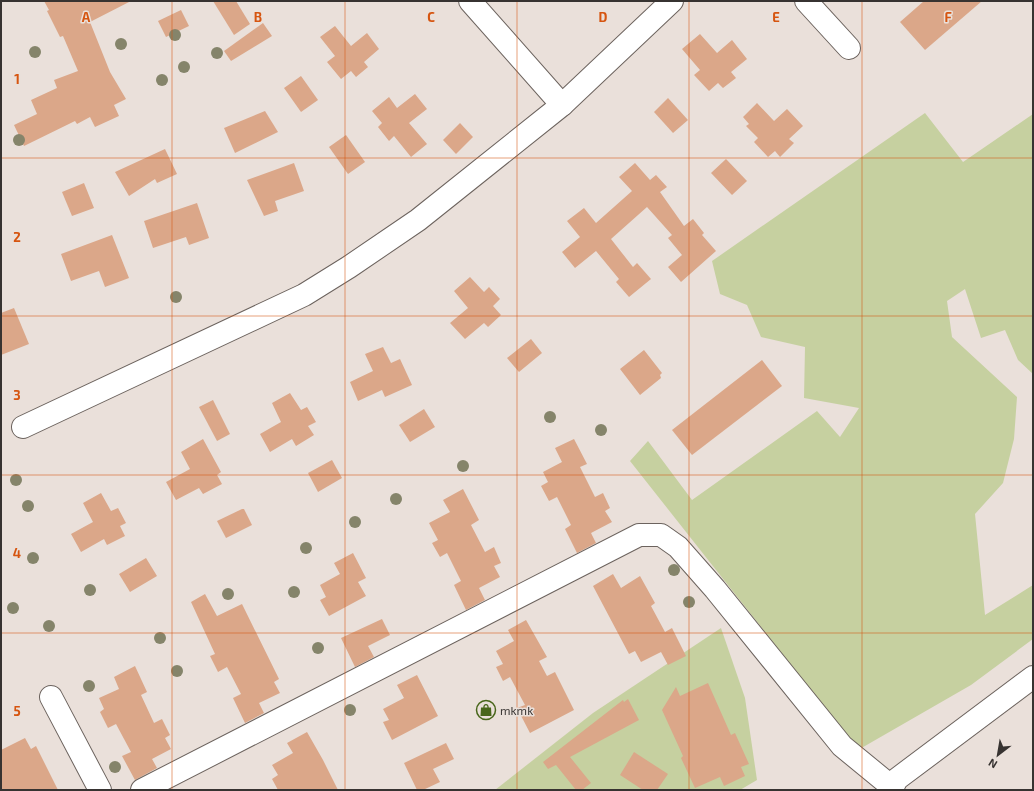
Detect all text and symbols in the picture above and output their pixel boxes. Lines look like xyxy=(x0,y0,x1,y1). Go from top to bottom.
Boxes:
text: A xyxy=(82,9,91,25)
text: B xyxy=(254,9,262,25)
text: C xyxy=(427,9,435,25)
text: D xyxy=(599,9,608,25)
text: E xyxy=(772,9,780,25)
text: F xyxy=(944,9,952,25)
text: 1 xyxy=(14,71,20,87)
text: 2 xyxy=(13,229,21,245)
text: 3 xyxy=(13,387,21,403)
text: 4 xyxy=(13,545,21,561)
shop icon: mkmk xyxy=(475,699,497,721)
text: 5 xyxy=(13,703,21,719)
place label: mkmk xyxy=(500,703,533,717)
north arrow xyxy=(978,735,1018,775)
text: N xyxy=(986,756,999,772)

